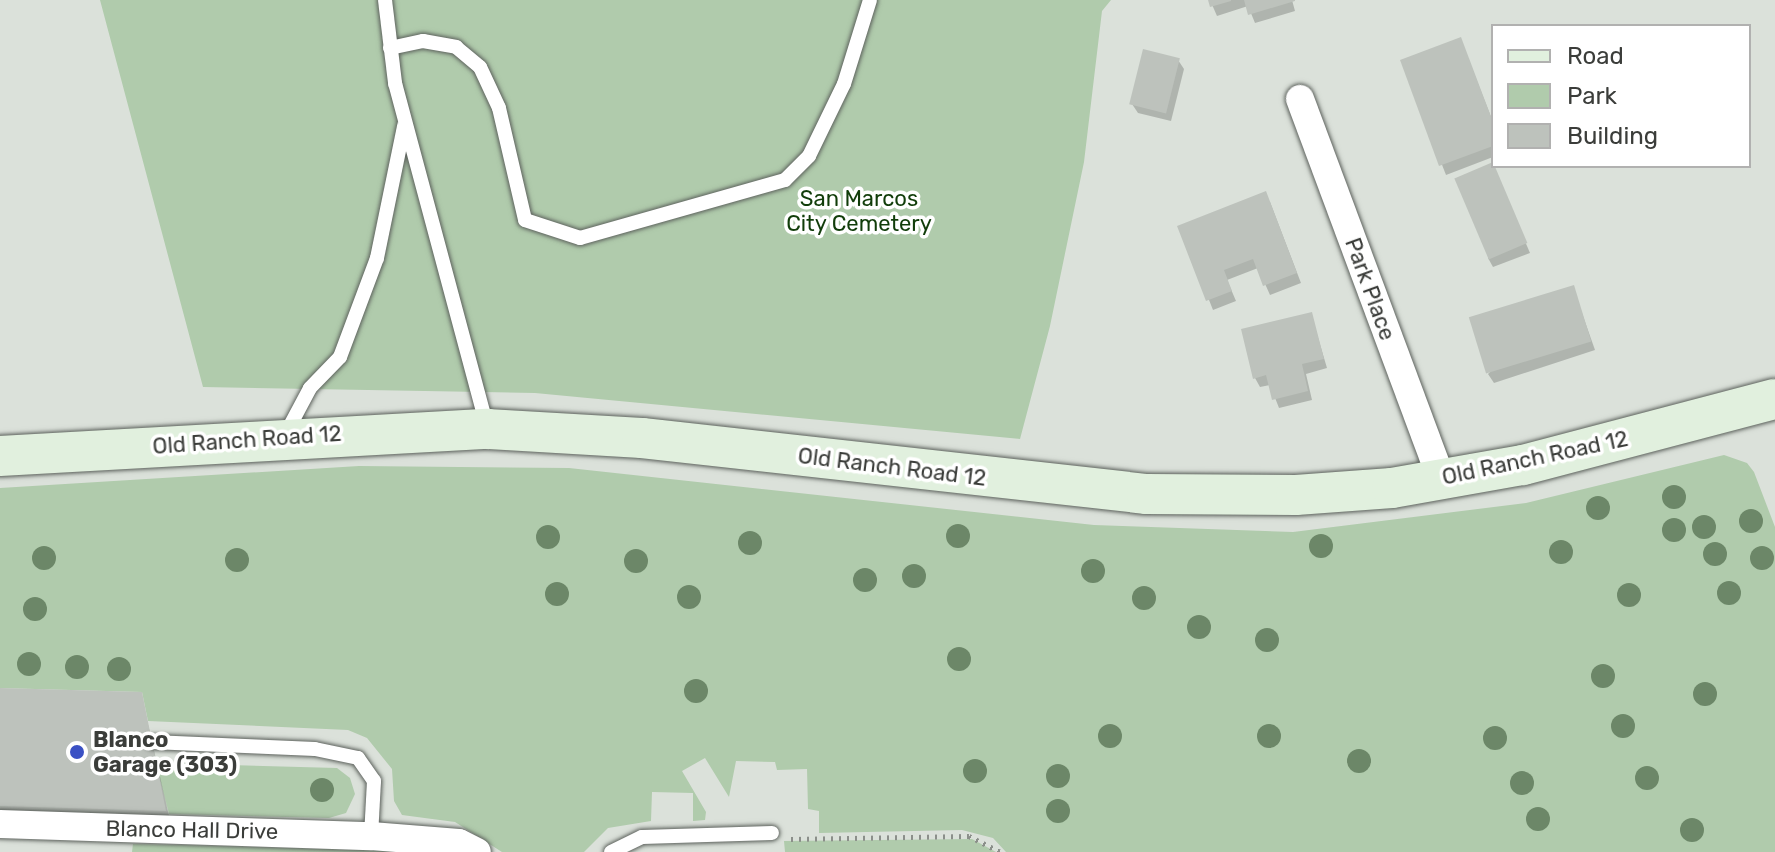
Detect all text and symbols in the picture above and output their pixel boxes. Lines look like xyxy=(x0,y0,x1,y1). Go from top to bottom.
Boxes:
legend xyxy=(1491,24,1751,168)
text: Road xyxy=(1567,42,1624,70)
text: Park xyxy=(1567,82,1617,110)
text: Building xyxy=(1567,122,1658,150)
park label: San Marcos City Cemetery xyxy=(786,185,932,236)
street label: Park Place xyxy=(1339,234,1401,344)
street label: Old Ranch Road 12 xyxy=(152,420,342,460)
street label: Old Ranch Road 12 xyxy=(1440,425,1630,491)
street label: Old Ranch Road 12 xyxy=(796,442,988,492)
place label: Blanco Garage (303) xyxy=(93,726,237,778)
marker: Blanco Garage (303) xyxy=(68,743,86,761)
street label: Blanco Hall Drive xyxy=(106,815,278,845)

